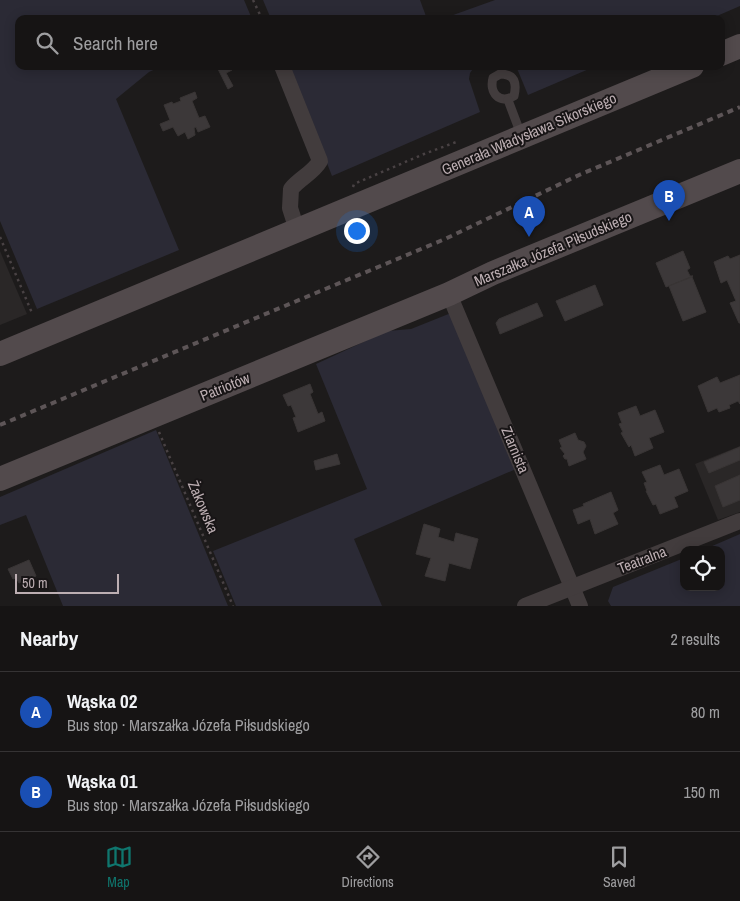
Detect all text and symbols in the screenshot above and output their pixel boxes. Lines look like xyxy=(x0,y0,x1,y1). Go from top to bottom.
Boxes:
search box xyxy=(15,15,725,70)
icon: search xyxy=(33,29,61,57)
text: Search here xyxy=(73,30,158,56)
street label: Generała Władysława Sikorskiego xyxy=(438,87,620,180)
pin: B xyxy=(653,180,685,221)
pin: A xyxy=(513,196,545,237)
street label: Marszałka Józefa Piłsudskiego xyxy=(471,206,635,291)
your location xyxy=(344,218,370,244)
street label: Patriotów xyxy=(197,367,253,406)
street label: Ziarnista xyxy=(496,423,535,476)
street label: Żakowska xyxy=(183,477,224,537)
street label: Teatralna xyxy=(614,541,669,578)
map controls xyxy=(680,546,725,591)
button: locate xyxy=(680,546,725,591)
scale bar xyxy=(15,571,119,594)
text: 50 m xyxy=(22,574,48,592)
text: Nearby xyxy=(20,624,78,653)
text: 2 results xyxy=(670,628,720,650)
text: Wąska 02 xyxy=(67,688,137,714)
text: A xyxy=(31,701,41,723)
text: 80 m xyxy=(691,701,720,723)
text: Bus stop · Marszałka Józefa Piłsudskiego xyxy=(67,714,310,736)
text: Wąska 01 xyxy=(67,768,137,794)
text: B xyxy=(31,781,41,803)
text: 150 m xyxy=(684,781,720,803)
text: Bus stop · Marszałka Józefa Piłsudskiego xyxy=(67,794,310,816)
tab: Map xyxy=(105,843,133,891)
tab: Directions xyxy=(342,843,394,891)
tab: Saved xyxy=(603,843,635,891)

